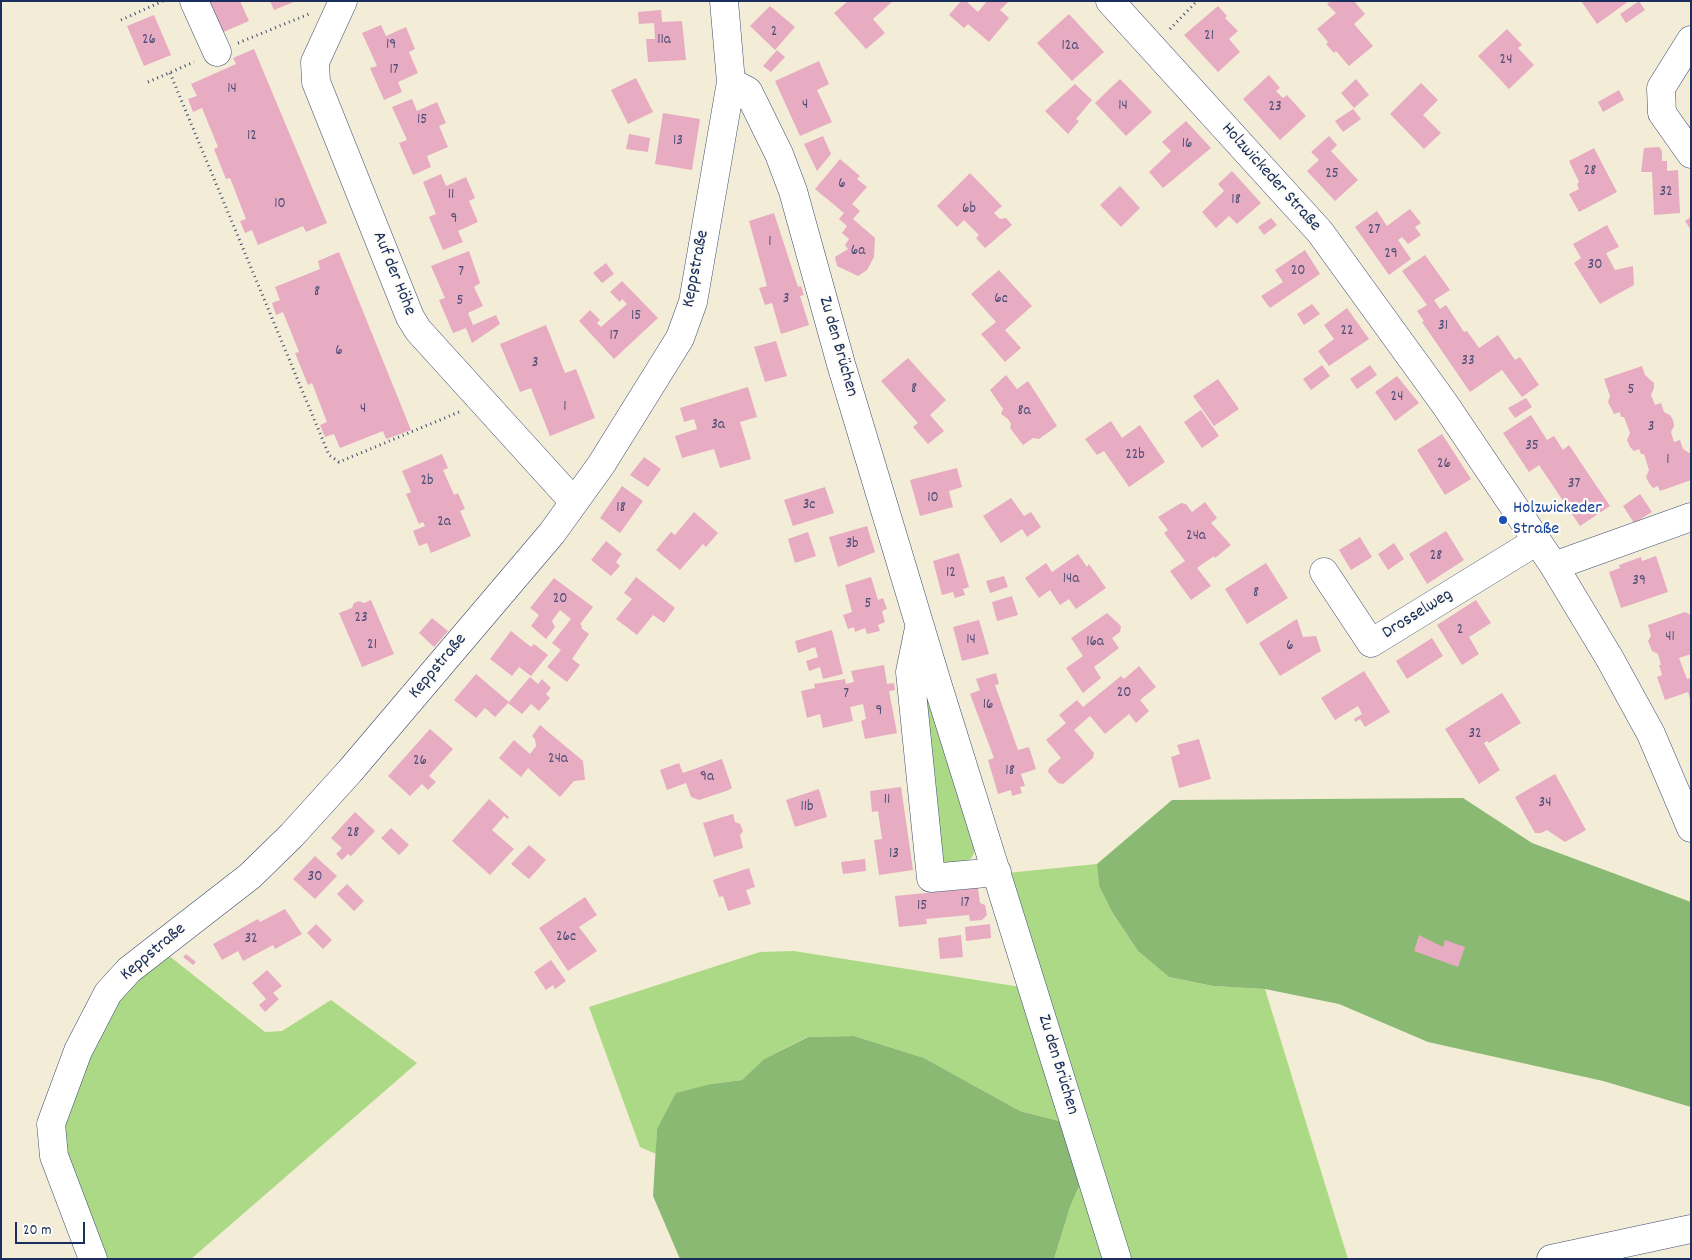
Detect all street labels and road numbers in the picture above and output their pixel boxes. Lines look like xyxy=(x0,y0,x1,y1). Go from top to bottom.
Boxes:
street label: Holzwickeder Straße xyxy=(1215,119,1325,237)
street label: Keppstraße xyxy=(679,228,715,310)
street label: Auf der Höhe xyxy=(366,229,420,319)
street label: Zu den Brüchen xyxy=(812,294,862,400)
street label: Drosselweg xyxy=(1379,585,1457,645)
street label: Keppstraße xyxy=(405,630,473,704)
street label: Keppstraße xyxy=(117,919,191,987)
street label: Zu den Brüchen xyxy=(1032,1012,1082,1118)

